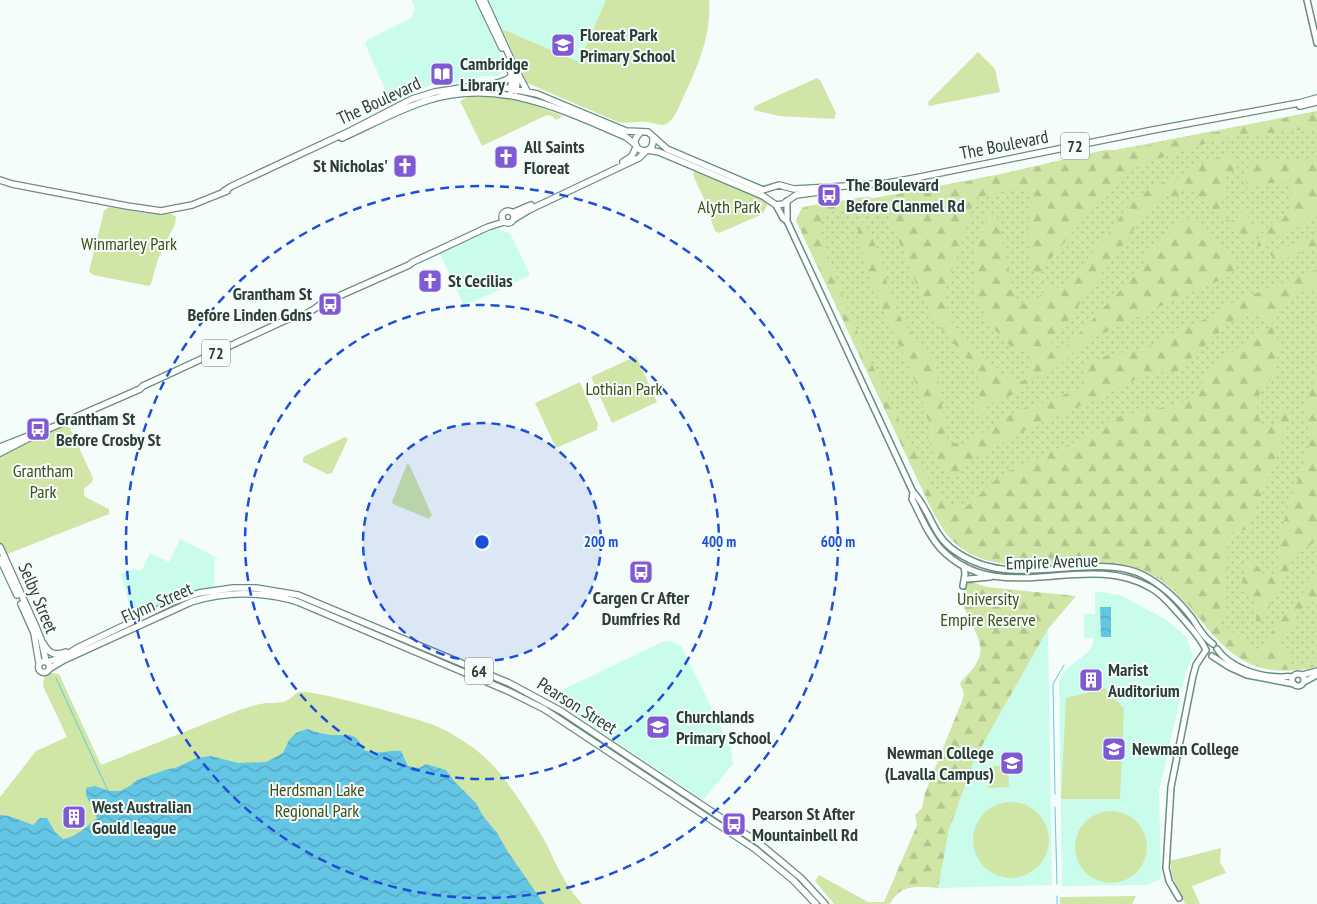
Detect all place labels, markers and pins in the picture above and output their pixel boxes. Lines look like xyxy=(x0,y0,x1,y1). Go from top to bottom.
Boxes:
place label: Floreat Park Primary School xyxy=(580,23,676,67)
school or university icon: Floreat Park Primary School xyxy=(550,32,576,58)
place label: Cambridge Library xyxy=(460,52,529,96)
library icon: Cambridge Library xyxy=(429,61,455,87)
place label: All Saints Floreat xyxy=(523,135,584,179)
church icon: All Saints Floreat xyxy=(493,144,519,170)
church icon: St Nicholas' xyxy=(392,153,418,179)
place label: St Nicholas' xyxy=(313,154,388,177)
place label: The Boulevard Before Clanmel Rd xyxy=(846,173,965,217)
bus stop icon: The Boulevard Before Clanmel Rd xyxy=(816,182,842,208)
church icon: St Cecilias xyxy=(417,268,443,294)
place label: St Cecilias xyxy=(448,269,513,292)
place label: Grantham St Before Linden Gdns xyxy=(188,282,313,326)
bus stop icon: Grantham St Before Linden Gdns xyxy=(317,291,343,317)
place label: Grantham St Before Crosby St xyxy=(56,407,162,451)
bus stop icon: Grantham St Before Crosby St xyxy=(25,416,51,442)
centre of rings xyxy=(473,533,491,551)
bus stop icon: Cargen Cr After Dumfries Rd xyxy=(628,559,654,585)
place label: Cargen Cr After Dumfries Rd xyxy=(593,586,690,630)
place label: Marist Auditorium xyxy=(1107,658,1180,702)
building icon: Marist Auditorium xyxy=(1078,667,1104,693)
place label: Churchlands Primary School xyxy=(676,705,772,749)
school or university icon: Churchlands Primary School xyxy=(645,714,671,740)
school or university icon: Newman College xyxy=(1101,736,1127,762)
place label: Newman College xyxy=(1132,737,1239,760)
place label: Newman College (Lavalla Campus) xyxy=(885,741,994,785)
school or university icon: Newman College (Lavalla Campus) xyxy=(999,750,1025,776)
place label: West Australian Gould league xyxy=(91,795,192,839)
place label: Pearson St After Mountainbell Rd xyxy=(752,802,858,846)
building icon: West Australian Gould league xyxy=(61,804,87,830)
bus stop icon: Pearson St After Mountainbell Rd xyxy=(721,811,747,837)

